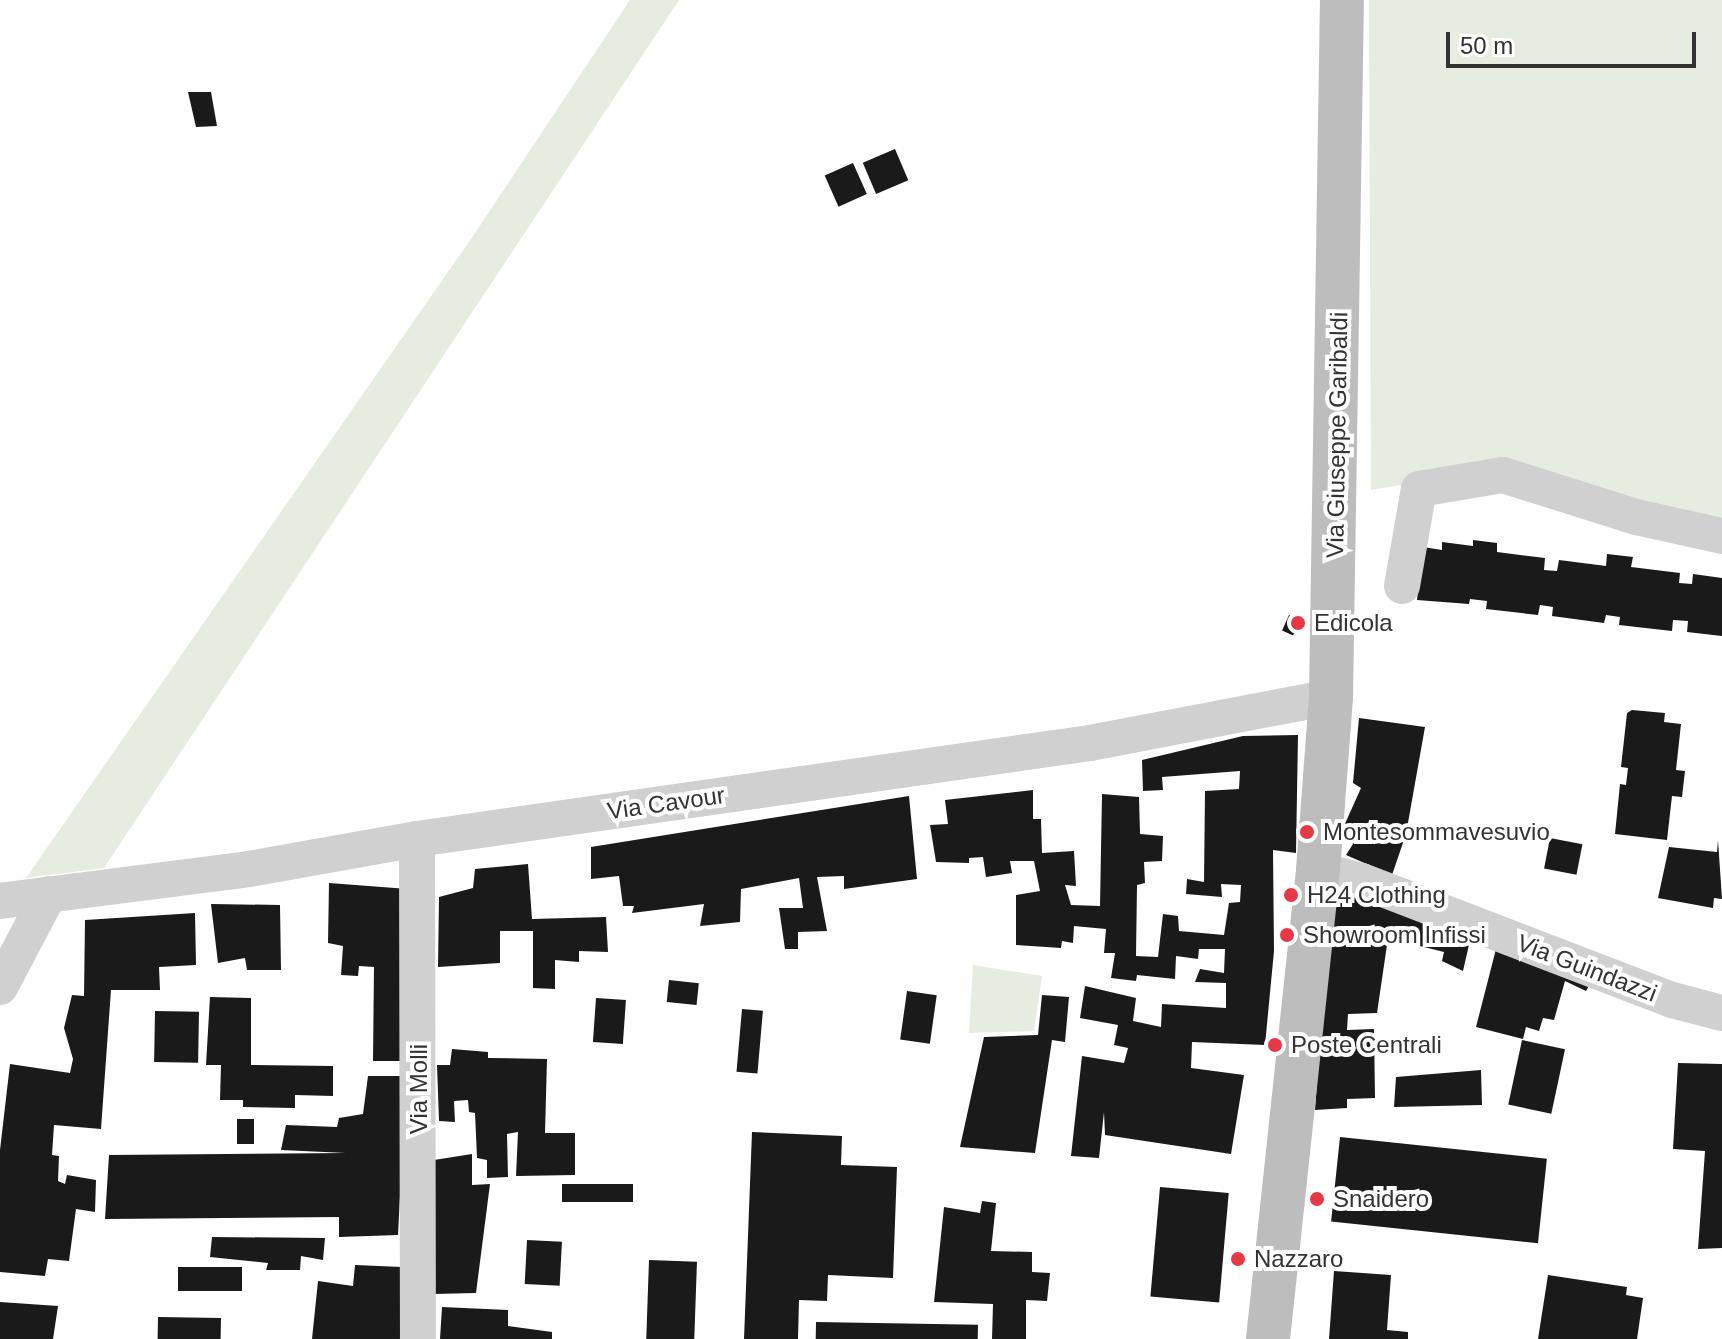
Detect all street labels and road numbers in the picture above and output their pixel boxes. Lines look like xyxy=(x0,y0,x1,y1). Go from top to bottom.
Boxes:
street label: Via Giuseppe Garibaldi xyxy=(1320,312,1354,558)
street label: Via Cavour xyxy=(605,781,727,825)
street label: Via Guindazzi xyxy=(1513,928,1661,1008)
street label: Via Molli xyxy=(405,1044,433,1134)

